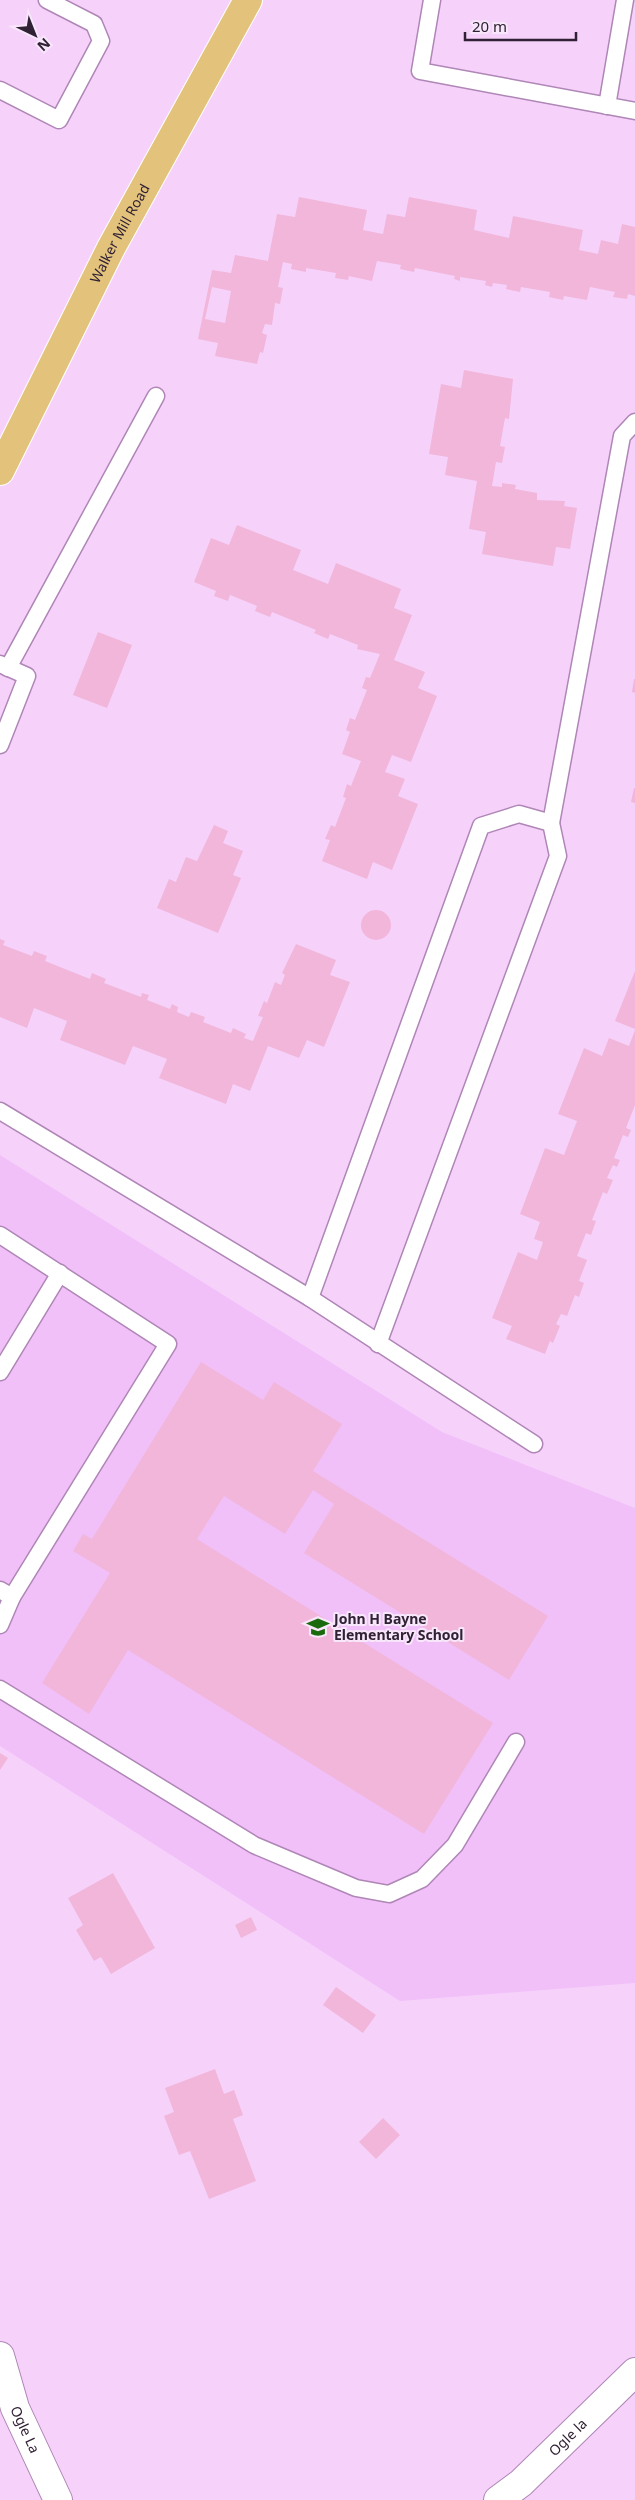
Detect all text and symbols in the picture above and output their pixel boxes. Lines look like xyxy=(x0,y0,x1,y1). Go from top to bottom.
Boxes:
north arrow xyxy=(10,10,60,60)
scale bar xyxy=(465,10,576,42)
text: 20 m xyxy=(472,16,507,36)
text: N xyxy=(34,34,55,56)
street label: Walker Mill Road xyxy=(85,180,154,286)
place label: John H Bayne Elementary School xyxy=(332,1609,464,1644)
school or university icon: John H Bayne Elementary School xyxy=(305,1614,331,1640)
street label: Ogle La xyxy=(6,2403,45,2456)
street label: Ogle la xyxy=(544,2414,591,2460)

